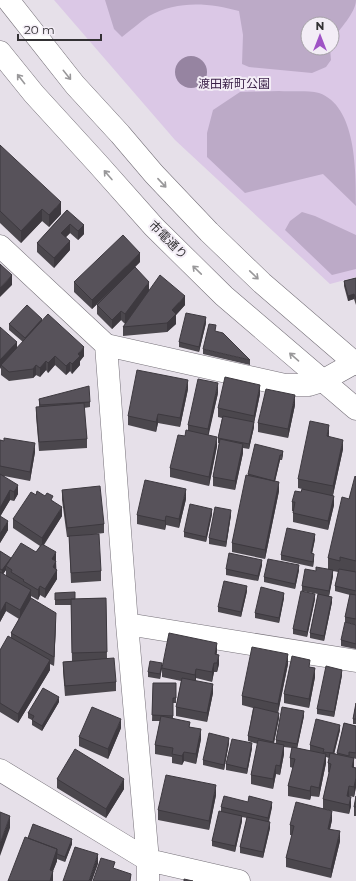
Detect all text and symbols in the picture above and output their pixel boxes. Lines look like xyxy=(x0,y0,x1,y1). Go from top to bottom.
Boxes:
scale bar xyxy=(18,16,101,42)
north arrow xyxy=(300,16,340,56)
text: N xyxy=(316,19,324,33)
text: 20 m xyxy=(24,22,55,37)
one-way arrow xyxy=(62,69,71,80)
one-way arrow xyxy=(17,73,26,84)
park label: 渡田新町公園 xyxy=(198,76,270,91)
one-way arrow xyxy=(104,170,113,181)
one-way arrow xyxy=(157,178,167,188)
street label: 市電通り xyxy=(146,217,191,262)
one-way arrow xyxy=(193,266,203,275)
one-way arrow xyxy=(249,270,259,280)
one-way arrow xyxy=(289,352,299,361)

